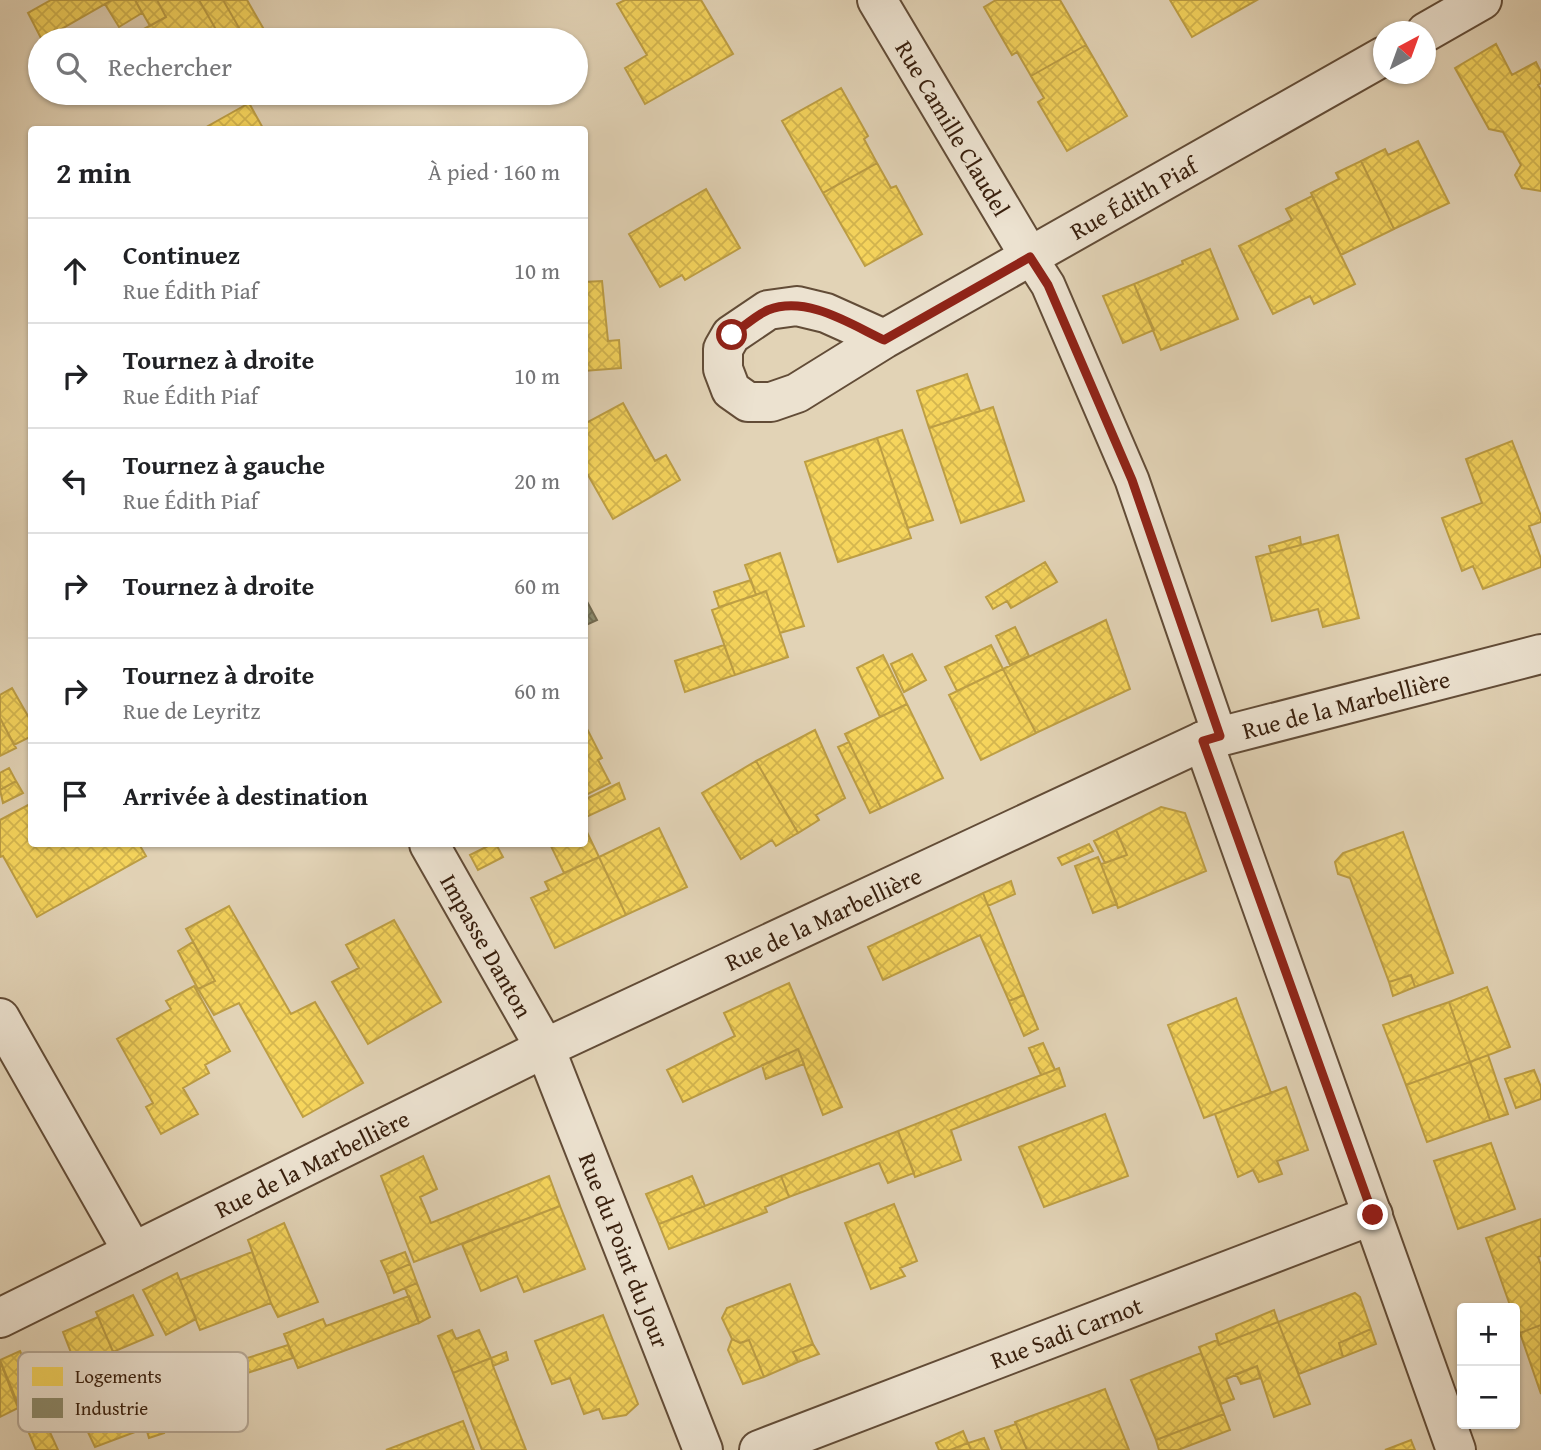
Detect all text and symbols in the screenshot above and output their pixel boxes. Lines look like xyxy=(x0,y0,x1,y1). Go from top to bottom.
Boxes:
north arrow xyxy=(1373,21,1436,84)
search box xyxy=(28,28,588,105)
street label: Rue Camille Claudel xyxy=(887,34,1019,223)
text: Rechercher xyxy=(108,47,232,86)
icon: search xyxy=(52,48,90,86)
street label: Rue Édith Piaf xyxy=(1063,147,1205,248)
text: 2 min xyxy=(56,150,131,194)
text: À pied · 160 m xyxy=(428,155,560,188)
text: Continuez xyxy=(123,235,240,274)
icon: ahead xyxy=(56,252,94,290)
text: 10 m xyxy=(514,254,560,287)
text: Rue Édith Piaf xyxy=(123,274,258,307)
route start xyxy=(716,319,747,350)
text: Tournez à droite xyxy=(123,340,314,379)
icon: right xyxy=(56,357,94,395)
text: 10 m xyxy=(514,359,560,392)
text: Rue Édith Piaf xyxy=(123,379,258,412)
text: Tournez à gauche xyxy=(123,445,325,484)
icon: left xyxy=(56,462,94,500)
text: 20 m xyxy=(514,464,560,497)
text: Rue Édith Piaf xyxy=(123,484,258,517)
text: Tournez à droite xyxy=(123,566,314,605)
icon: right xyxy=(56,567,94,605)
text: 60 m xyxy=(514,569,560,602)
text: Tournez à droite xyxy=(123,655,314,694)
street label: Rue de la Marbellière xyxy=(1238,661,1454,748)
icon: right xyxy=(56,672,94,710)
text: 60 m xyxy=(514,674,560,707)
text: Rue de Leyritz xyxy=(123,694,260,727)
text: Arrivée à destination xyxy=(123,776,368,815)
icon: arrive xyxy=(56,777,94,815)
street label: Rue de la Marbellière xyxy=(719,857,927,979)
street label: Impasse Danton xyxy=(432,867,542,1025)
street label: Rue de la Marbellière xyxy=(209,1101,415,1226)
street label: Rue du Point du Jour xyxy=(570,1147,679,1353)
route end xyxy=(1357,1199,1388,1230)
street label: Rue Sadi Carnot xyxy=(985,1287,1148,1377)
map controls xyxy=(1457,1303,1520,1429)
button: + xyxy=(1457,1303,1520,1366)
legend xyxy=(18,1352,248,1432)
text: Logements xyxy=(75,1362,162,1390)
button: − xyxy=(1457,1366,1520,1429)
text: Industrie xyxy=(75,1394,148,1422)

